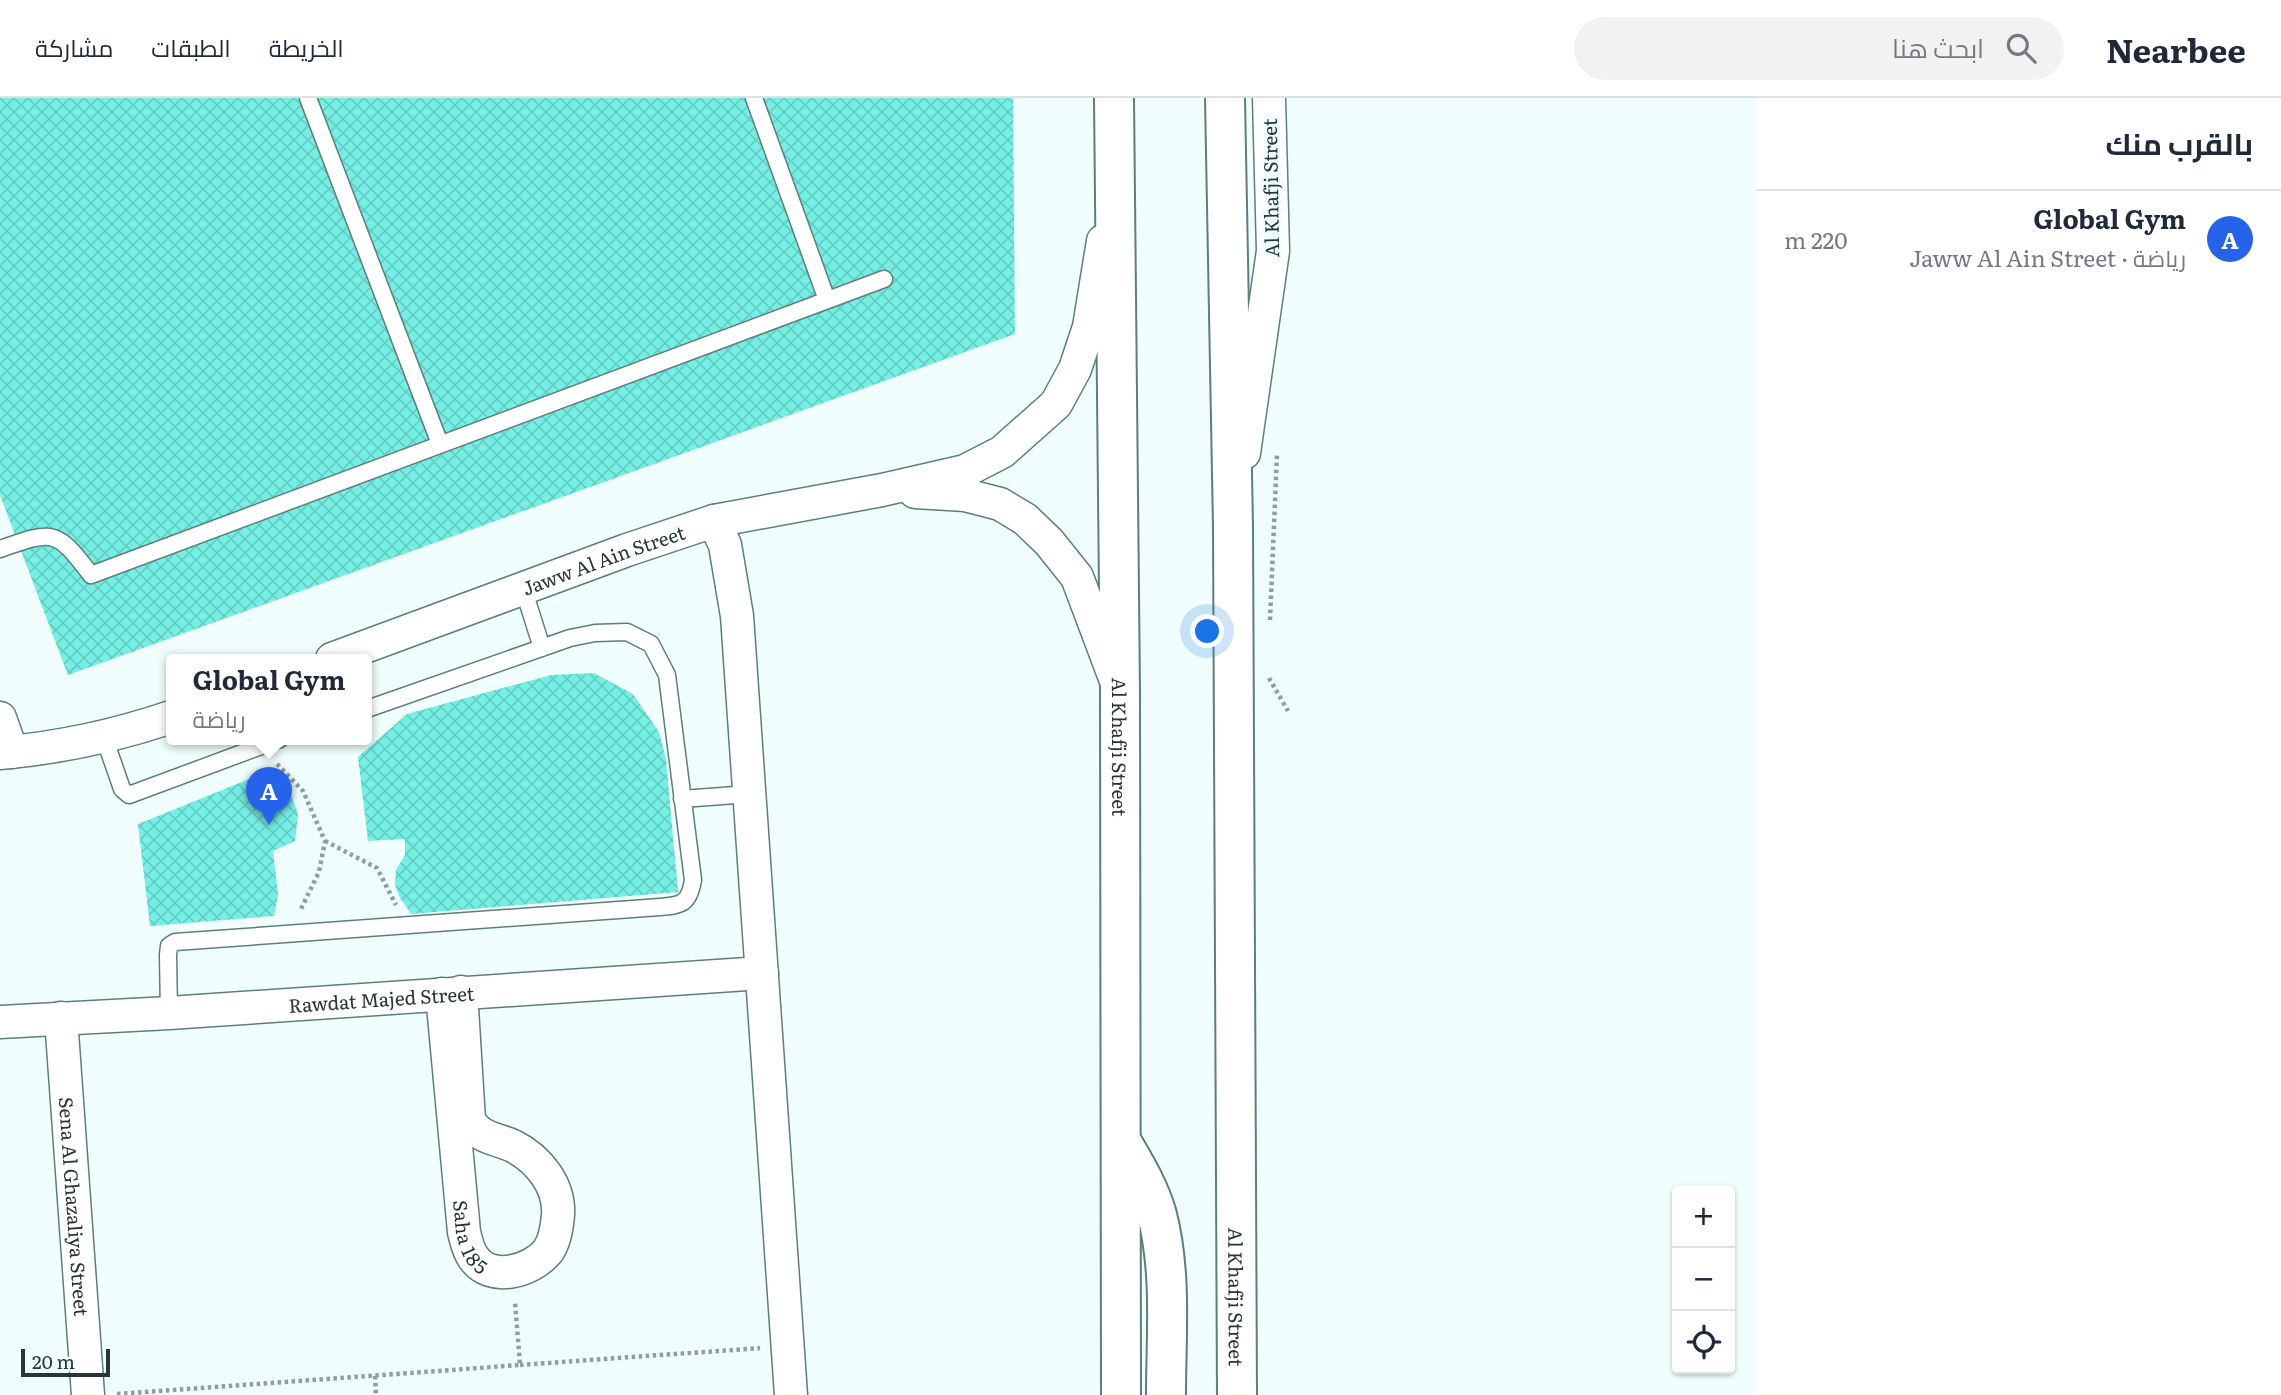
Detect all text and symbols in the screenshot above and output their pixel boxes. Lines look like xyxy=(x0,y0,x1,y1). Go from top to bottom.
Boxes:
search box xyxy=(1574,17,2064,80)
text: Nearbee xyxy=(2106,24,2246,73)
text: ابحث هنا xyxy=(1892,27,1984,66)
text: مشاركة xyxy=(35,29,113,64)
text: الطبقات xyxy=(151,29,231,64)
text: الخريطة xyxy=(269,29,344,64)
icon: search xyxy=(2002,29,2040,67)
street label: Al Khafji Street xyxy=(1255,118,1285,258)
text: بالقرب منك xyxy=(2105,120,2253,164)
text: Global Gym xyxy=(2033,198,2186,237)
text: 220 m xyxy=(1784,222,1848,256)
text: A xyxy=(2221,222,2239,256)
text: رياضة · Jaww Al Ain Street xyxy=(1909,240,2186,274)
street label: Jaww Al Ain Street xyxy=(518,518,689,602)
your location xyxy=(1190,614,1224,648)
popup xyxy=(166,654,372,745)
text: Global Gym xyxy=(193,659,345,698)
street label: Al Khafji Street xyxy=(1106,677,1134,817)
text: رياضة xyxy=(193,701,246,735)
pin: A xyxy=(246,767,292,825)
street label: Rawdat Majed Street xyxy=(287,978,475,1019)
street label: Sena Al Ghazaliya Street xyxy=(53,1096,96,1317)
map controls xyxy=(1672,1185,1735,1374)
button: + xyxy=(1672,1185,1735,1248)
street label: Saha 185 xyxy=(447,1199,494,1280)
street label: Al Khafji Street xyxy=(1222,1227,1251,1367)
button: − xyxy=(1672,1248,1735,1311)
button: locate xyxy=(1672,1311,1735,1374)
scale bar xyxy=(21,1346,110,1378)
text: 20 m xyxy=(32,1347,75,1375)

